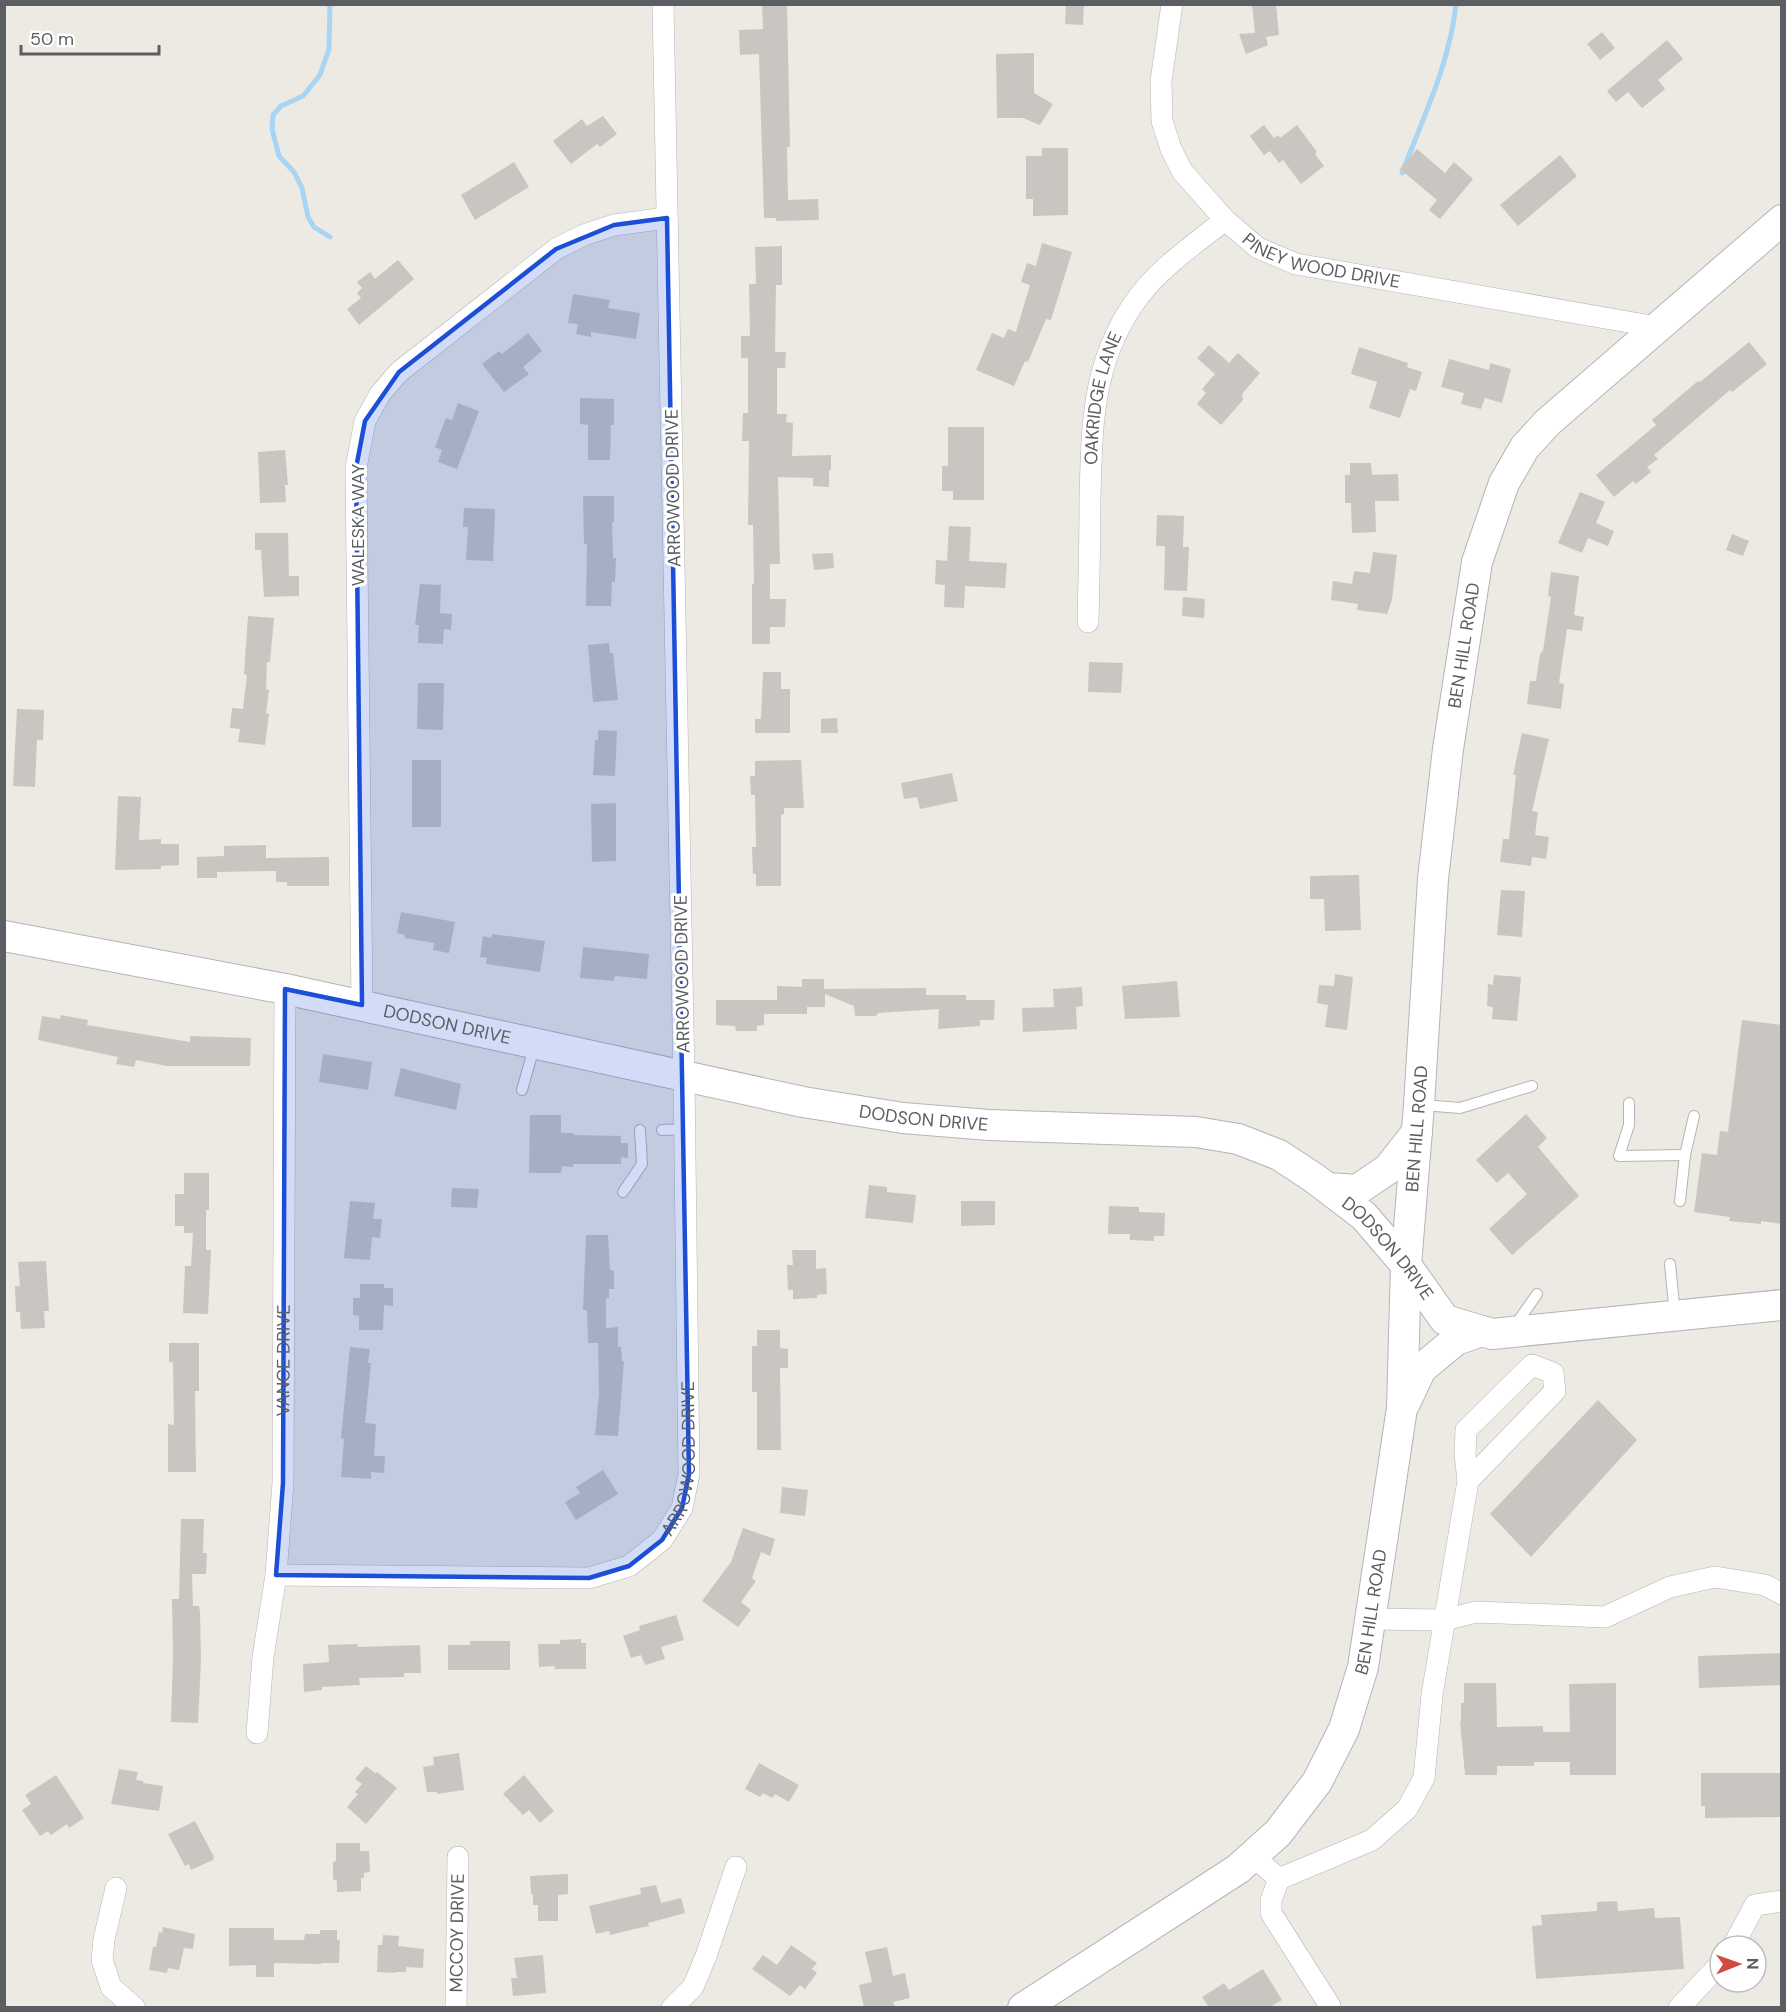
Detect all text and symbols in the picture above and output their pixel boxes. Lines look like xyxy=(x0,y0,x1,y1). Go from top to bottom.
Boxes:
scale bar xyxy=(21,18,159,56)
text: 50 m xyxy=(30,27,74,51)
street label: PINEY WOOD DRIVE xyxy=(1237,228,1402,294)
street label: OAKRIDGE LANE xyxy=(1079,328,1128,465)
street label: ARROWOOD DRIVE xyxy=(660,409,686,567)
street label: WALESKA WAY xyxy=(346,463,370,586)
street label: BEN HILL ROAD xyxy=(1443,581,1486,710)
street label: ARROWOOD DRIVE xyxy=(669,895,695,1053)
street label: DODSON DRIVE xyxy=(381,999,513,1050)
street label: BEN HILL ROAD xyxy=(1400,1065,1433,1193)
street label: DODSON DRIVE xyxy=(857,1099,989,1137)
street label: DODSON DRIVE xyxy=(1337,1191,1439,1305)
street label: VANCE DRIVE xyxy=(271,1304,296,1417)
street label: ARROWOOD DRIVE xyxy=(656,1381,701,1540)
street label: BEN HILL ROAD xyxy=(1349,1548,1393,1678)
street label: MCCOY DRIVE xyxy=(444,1873,470,1993)
north arrow xyxy=(1708,1934,1768,1994)
text: N xyxy=(1742,1958,1763,1970)

